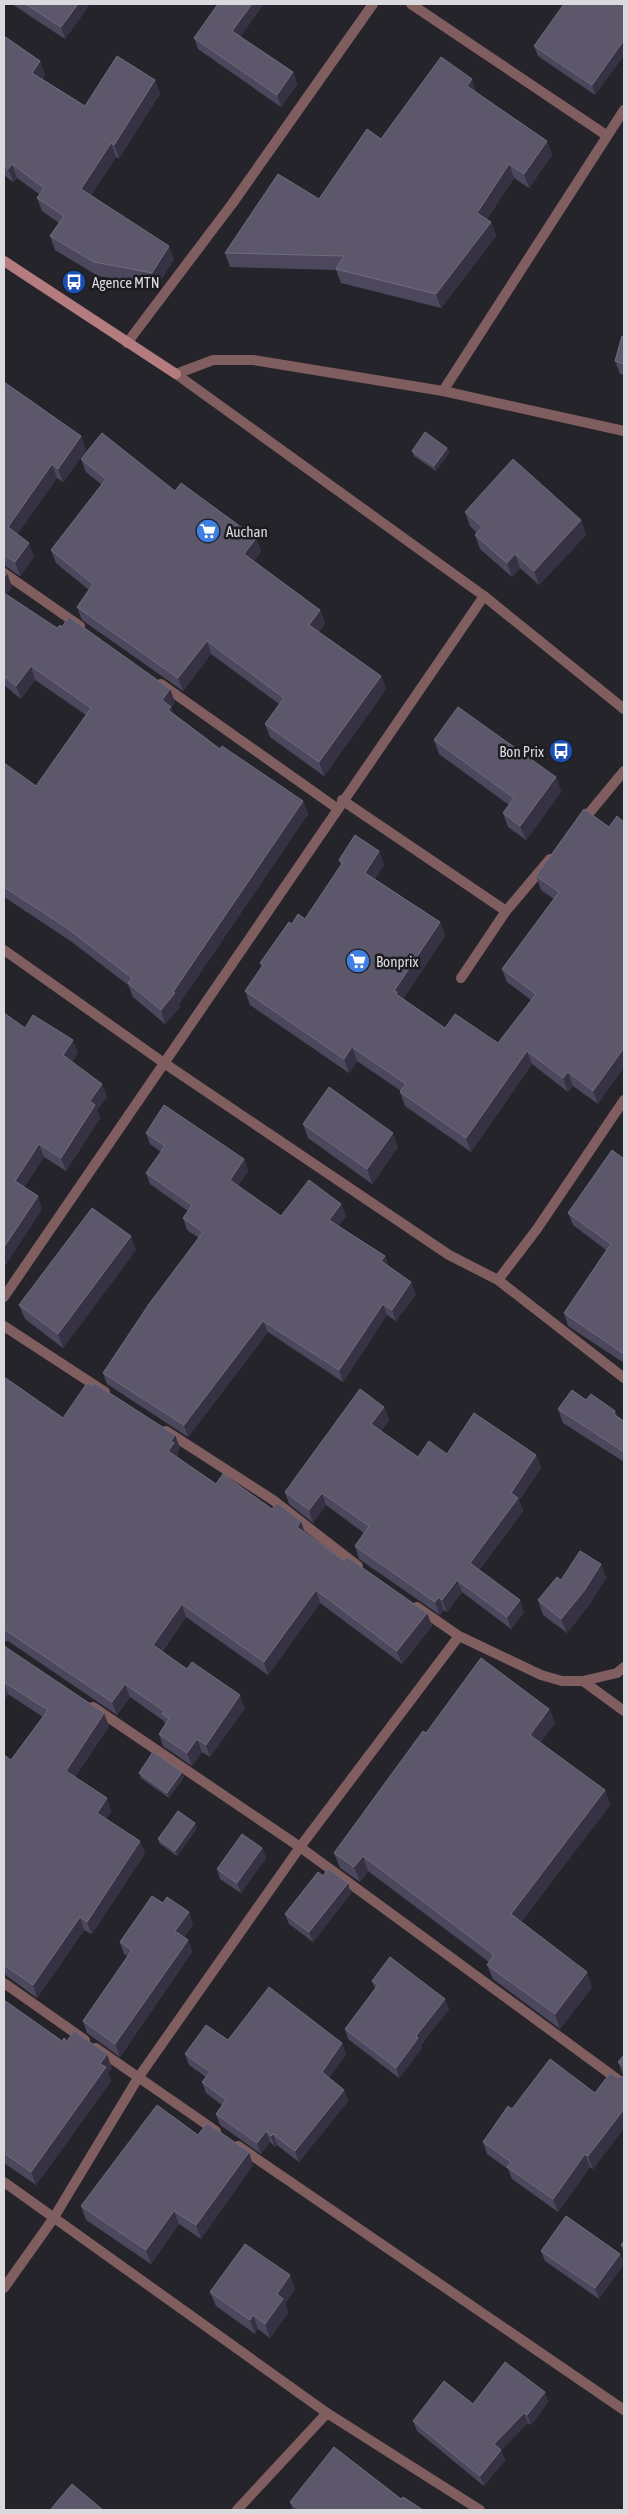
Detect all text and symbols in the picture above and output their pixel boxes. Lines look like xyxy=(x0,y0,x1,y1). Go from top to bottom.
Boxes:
bus stop icon: Agence MTN xyxy=(61,269,87,295)
place label: Agence MTN xyxy=(92,274,160,291)
supermarket icon: Auchan xyxy=(195,518,221,544)
place label: Auchan xyxy=(226,523,268,540)
bus stop icon: Bon Prix xyxy=(548,738,574,764)
place label: Bon Prix xyxy=(499,743,544,760)
supermarket icon: Bonprix xyxy=(345,948,371,974)
place label: Bonprix xyxy=(376,953,418,970)

